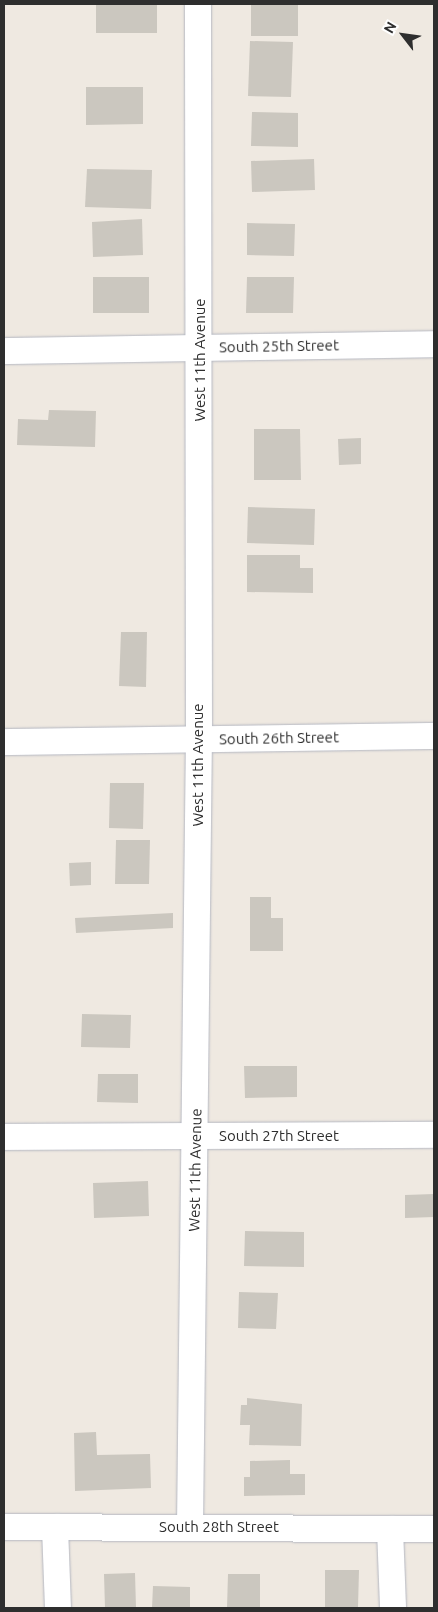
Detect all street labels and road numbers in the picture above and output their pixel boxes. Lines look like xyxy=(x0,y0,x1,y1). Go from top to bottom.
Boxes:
street label: West 11th Avenue xyxy=(191,298,209,422)
street label: South 25th Street xyxy=(219,336,339,356)
street label: West 11th Avenue xyxy=(189,703,207,827)
street label: South 26th Street xyxy=(219,728,339,748)
street label: West 11th Avenue xyxy=(185,1108,205,1232)
street label: South 27th Street xyxy=(219,1127,339,1145)
street label: South 28th Street xyxy=(159,1518,279,1536)

